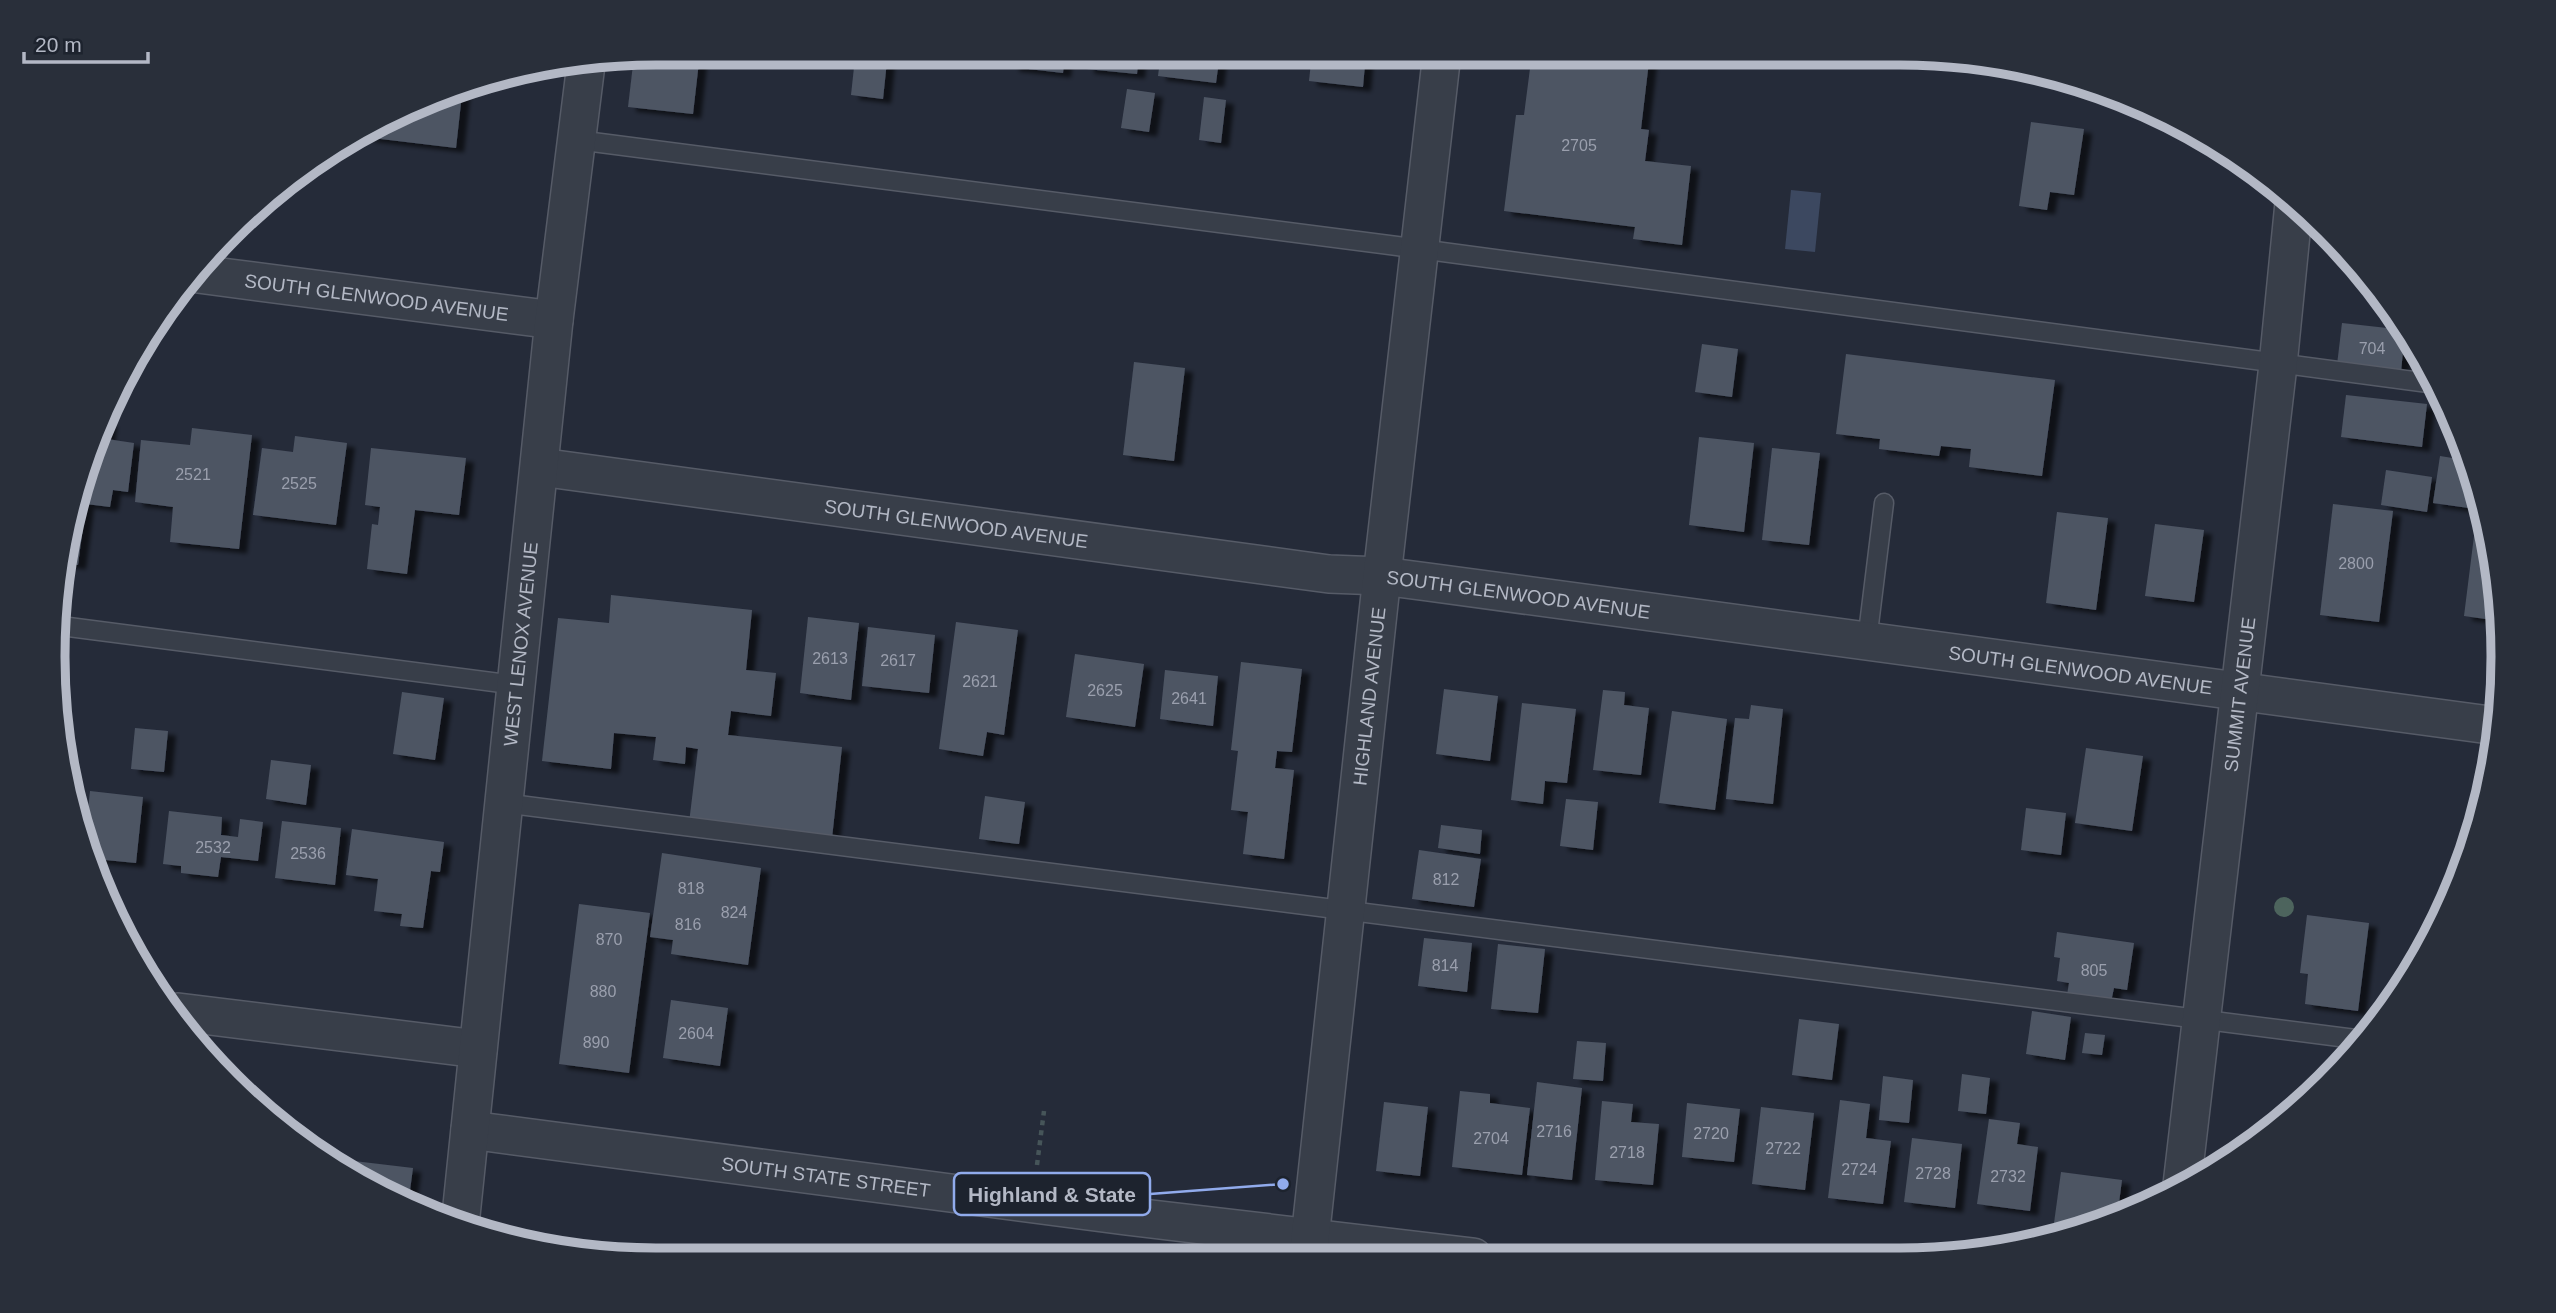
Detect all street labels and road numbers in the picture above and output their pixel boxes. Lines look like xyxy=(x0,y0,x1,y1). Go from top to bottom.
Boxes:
street label: SOUTH GLENWOOD AVENUE xyxy=(243,270,510,325)
street label: SOUTH GLENWOOD AVENUE xyxy=(823,495,1089,552)
street label: WEST LENOX AVENUE xyxy=(499,541,541,747)
street label: SOUTH GLENWOOD AVENUE xyxy=(1385,566,1652,622)
street label: HIGHLAND AVENUE xyxy=(1349,606,1389,787)
street label: SUMMIT AVENUE xyxy=(2220,616,2259,773)
street label: SOUTH GLENWOOD AVENUE xyxy=(1947,642,2214,698)
street label: SOUTH STATE STREET xyxy=(720,1153,932,1201)

